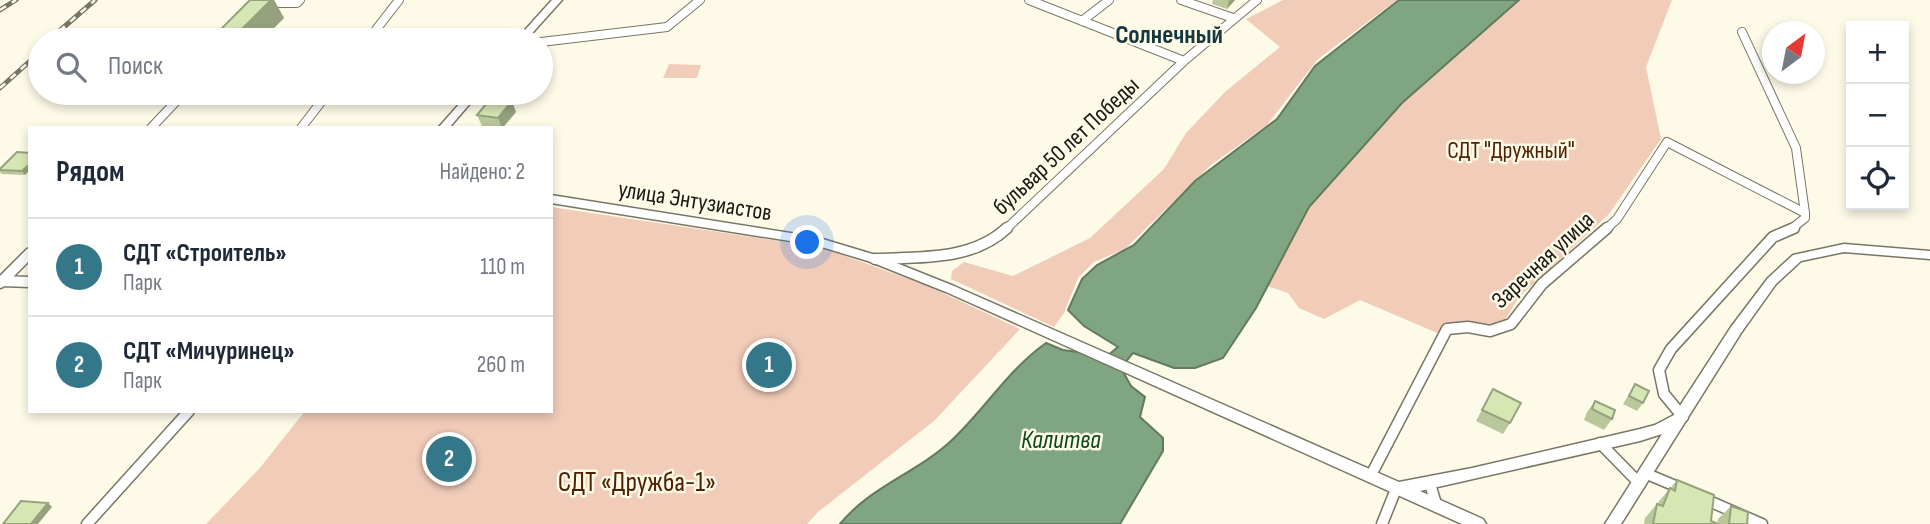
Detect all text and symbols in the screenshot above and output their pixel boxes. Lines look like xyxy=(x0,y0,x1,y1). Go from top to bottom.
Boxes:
district label: Солнечный xyxy=(1115,20,1223,51)
north arrow xyxy=(1762,21,1825,84)
map controls xyxy=(1846,21,1909,210)
button: + xyxy=(1846,21,1909,84)
search box xyxy=(28,28,553,105)
icon: search xyxy=(52,48,90,86)
text: Поиск xyxy=(108,51,163,82)
street label: бульвар 50 лет Победы xyxy=(987,71,1145,221)
button: − xyxy=(1846,84,1909,147)
park label: СДТ "Дружный" xyxy=(1447,136,1575,165)
button: locate xyxy=(1846,147,1909,210)
text: Рядом xyxy=(56,154,124,190)
text: Найдено: 2 xyxy=(439,158,525,186)
street label: улица Энтузиастов xyxy=(616,175,774,227)
street label: Заречная улица xyxy=(1486,205,1600,315)
your location xyxy=(790,225,824,259)
text: СДТ «Строитель» xyxy=(123,238,287,269)
text: 1 xyxy=(74,253,84,281)
text: 110 m xyxy=(480,253,525,281)
text: Парк xyxy=(123,269,162,297)
text: СДТ «Мичуринец» xyxy=(123,336,295,367)
pin: 1 xyxy=(746,339,792,391)
text: 2 xyxy=(74,351,84,379)
text: 260 m xyxy=(477,351,525,379)
text: Парк xyxy=(123,367,162,395)
water label: Калитва xyxy=(1021,425,1101,456)
pin: 2 xyxy=(426,433,472,485)
park label: СДТ «Дружба-1» xyxy=(558,466,716,499)

